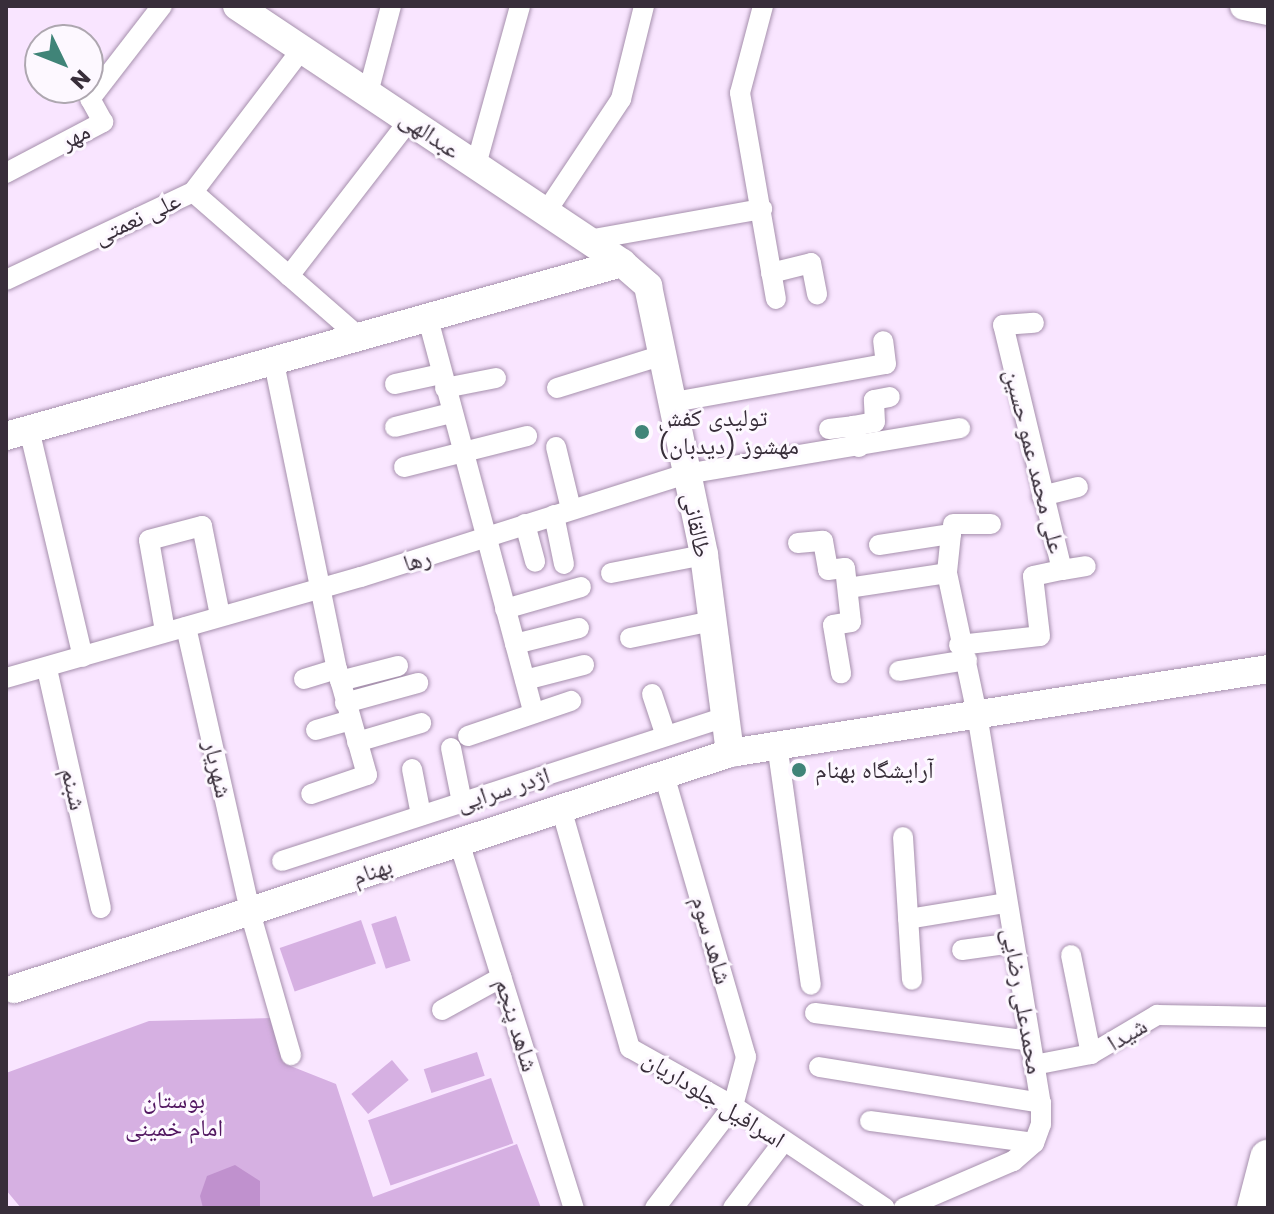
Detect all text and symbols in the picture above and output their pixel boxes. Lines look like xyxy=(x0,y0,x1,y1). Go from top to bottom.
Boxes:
north arrow xyxy=(24,24,104,104)
text: N xyxy=(63,63,97,96)
street label: عبدالهی xyxy=(394,103,466,165)
street label: مهر xyxy=(55,116,95,156)
street label: علی نعمتی xyxy=(89,185,185,251)
street label: علی محمد عمو حسین xyxy=(998,366,1072,556)
place label: تولیدی کفش مهشوز (دیدبان) xyxy=(658,404,799,460)
marker: تولیدی کفش مهشوز (دیدبان) xyxy=(633,423,651,441)
street label: طالقانی xyxy=(677,490,717,560)
street label: رها xyxy=(400,542,434,578)
street label: شهریار xyxy=(197,737,239,801)
place label: آرایشگاه بهنام xyxy=(815,756,934,784)
street label: اژدر سرایی xyxy=(453,760,553,818)
marker: آرایشگاه بهنام xyxy=(790,761,808,779)
street label: شبنم xyxy=(55,765,93,813)
street label: بهنام xyxy=(348,851,396,891)
street label: شاهد سوم xyxy=(686,892,738,988)
street label: محمدعلی رضایی xyxy=(996,926,1050,1076)
street label: شاهد پنجم xyxy=(489,975,545,1075)
street label: شیدا xyxy=(1102,1011,1152,1057)
street label: اسرافیل جلوداریان xyxy=(638,1044,790,1154)
park label: بوستان امام خمینی xyxy=(125,1086,223,1142)

